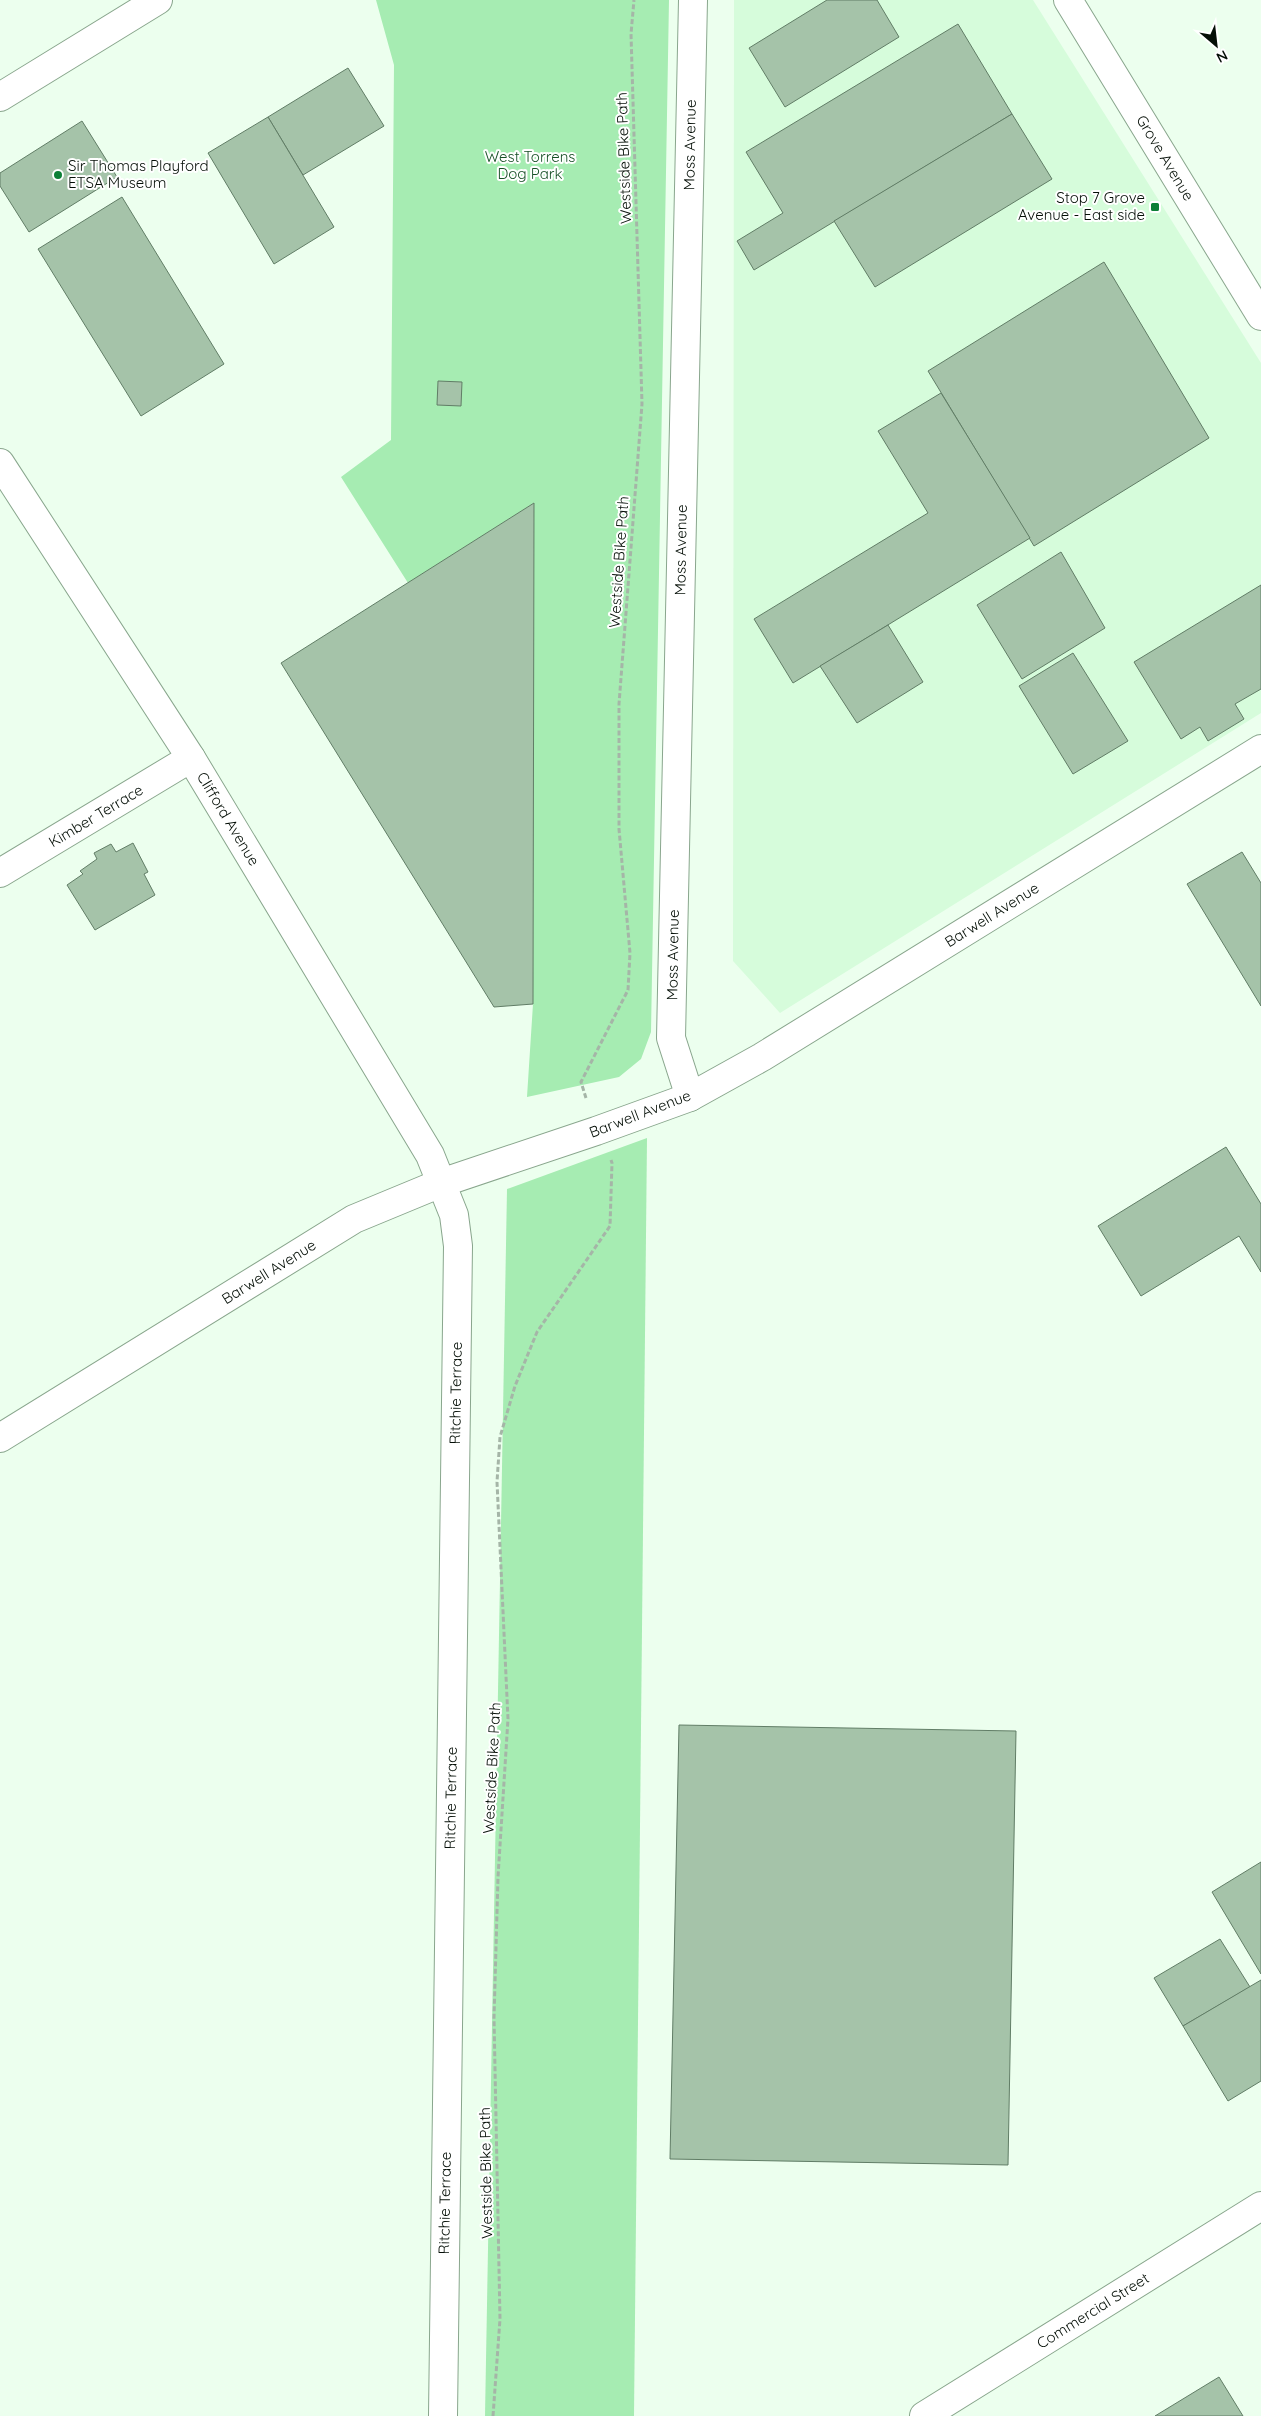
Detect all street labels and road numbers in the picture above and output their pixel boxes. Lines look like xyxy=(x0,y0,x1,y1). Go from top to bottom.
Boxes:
street label: Westside Bike Path xyxy=(612,92,635,224)
street label: Moss Avenue xyxy=(679,99,700,191)
street label: Grove Avenue xyxy=(1132,111,1198,204)
street label: Westside Bike Path xyxy=(604,496,633,628)
street label: Moss Avenue xyxy=(670,504,691,596)
street label: Clifford Avenue xyxy=(193,768,264,869)
street label: Kimber Terrace xyxy=(45,780,146,851)
street label: Barwell Avenue xyxy=(941,878,1042,951)
street label: Moss Avenue xyxy=(662,909,683,1001)
street label: Barwell Avenue xyxy=(586,1085,693,1142)
street label: Barwell Avenue xyxy=(218,1235,319,1308)
street label: Ritchie Terrace xyxy=(445,1341,466,1445)
street label: Westside Bike Path xyxy=(479,1702,504,1834)
street label: Ritchie Terrace xyxy=(440,1746,461,1850)
street label: Westside Bike Path xyxy=(475,2107,496,2239)
street label: Ritchie Terrace xyxy=(434,2151,455,2255)
street label: Commercial Street xyxy=(1033,2268,1152,2353)

